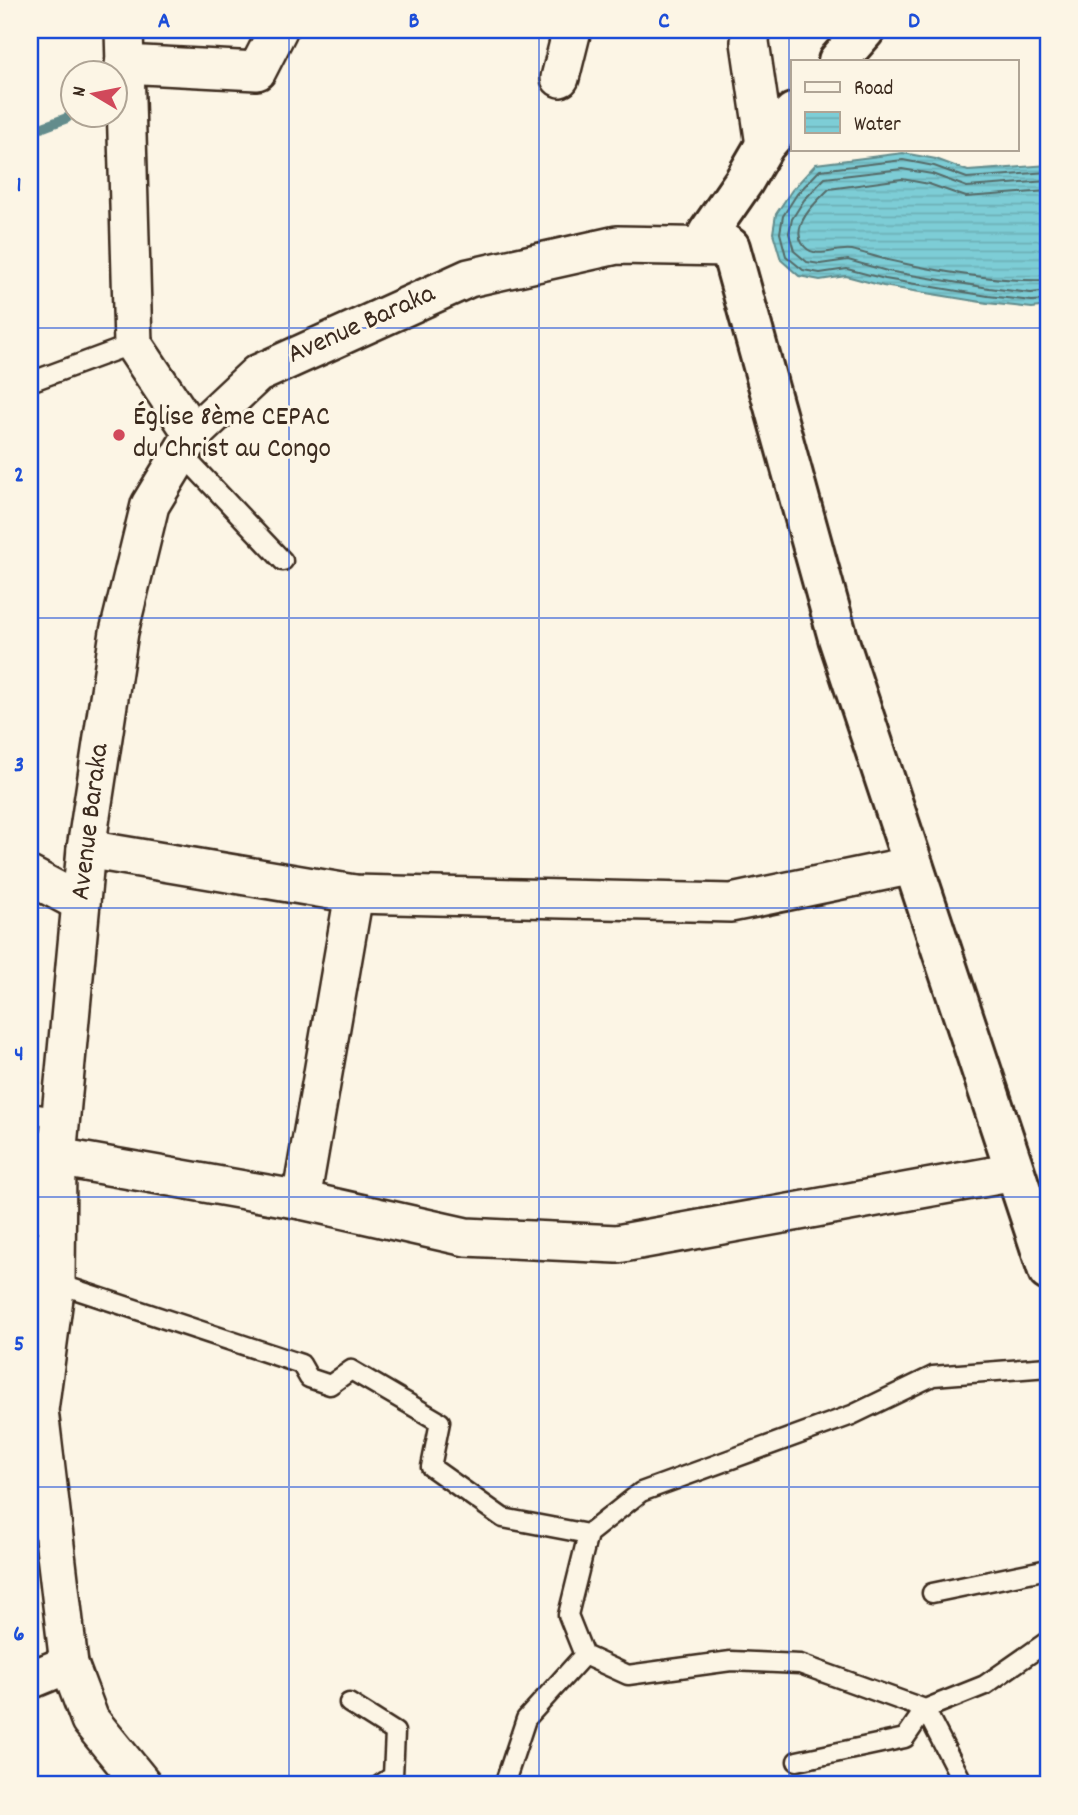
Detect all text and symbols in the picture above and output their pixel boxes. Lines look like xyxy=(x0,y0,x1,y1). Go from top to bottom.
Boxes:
text: A xyxy=(158,6,170,39)
text: B xyxy=(409,6,420,39)
text: C xyxy=(658,6,670,39)
text: D xyxy=(908,6,920,39)
north arrow xyxy=(60,60,130,130)
legend xyxy=(791,60,1018,150)
text: Road xyxy=(854,75,893,105)
text: N xyxy=(67,85,95,99)
text: Water xyxy=(854,111,901,141)
text: 1 xyxy=(16,170,22,203)
street label: Avenue Baraka xyxy=(282,275,443,376)
place label: Église 8ème CEPAC du Christ au Congo xyxy=(133,399,331,471)
marker: Église 8ème CEPAC du Christ au Congo xyxy=(111,427,127,443)
text: 2 xyxy=(14,460,24,493)
street label: Avenue Baraka xyxy=(63,741,122,903)
text: 3 xyxy=(14,750,24,783)
text: 4 xyxy=(14,1039,24,1072)
text: 5 xyxy=(14,1329,24,1362)
text: 6 xyxy=(13,1619,25,1652)

